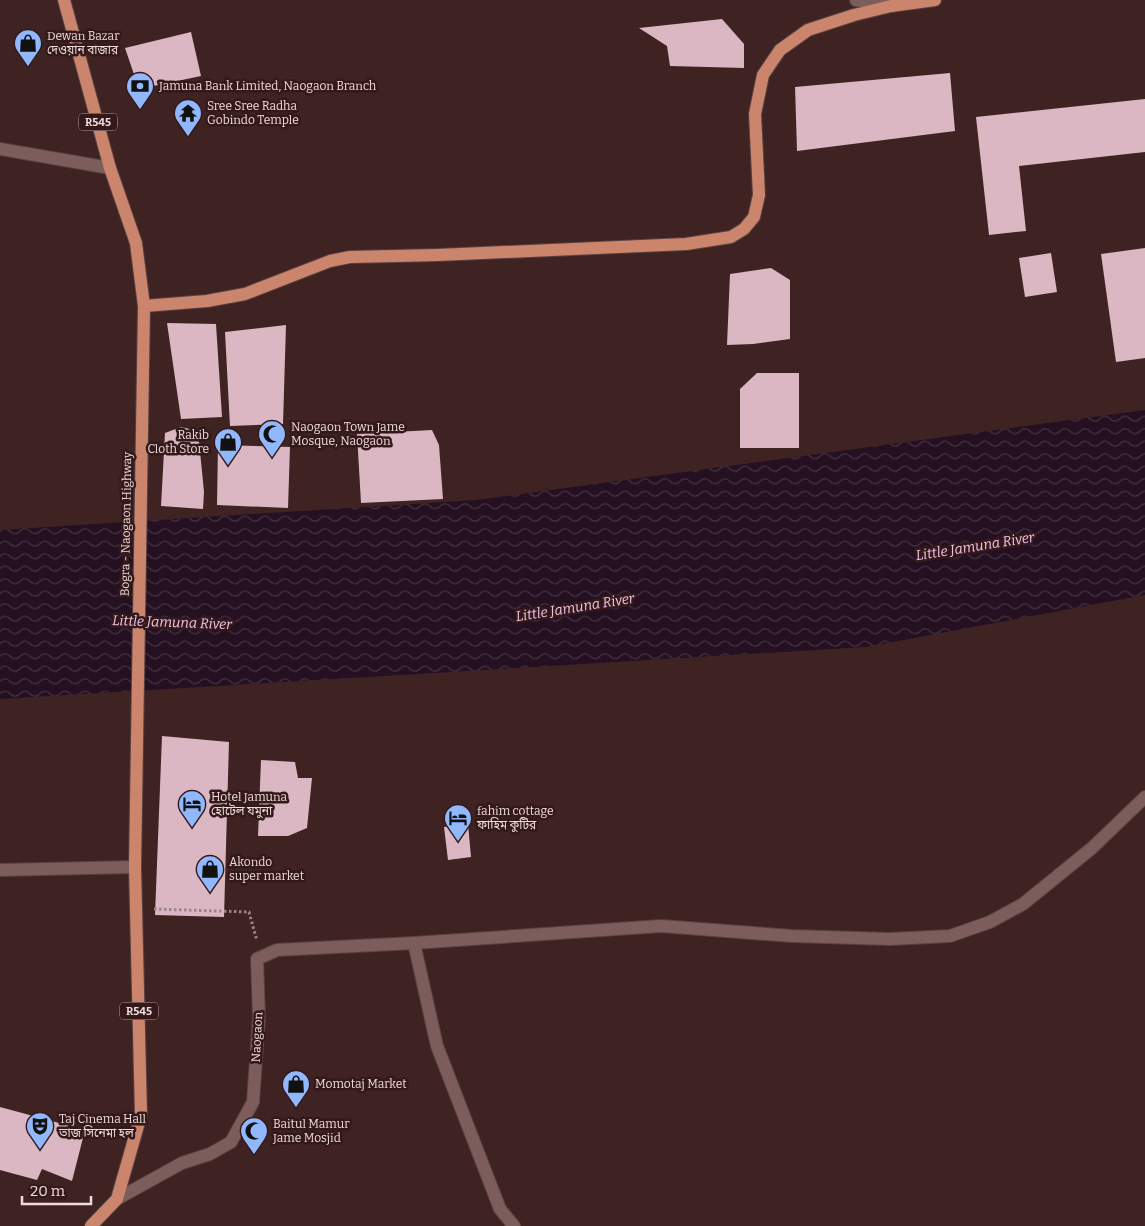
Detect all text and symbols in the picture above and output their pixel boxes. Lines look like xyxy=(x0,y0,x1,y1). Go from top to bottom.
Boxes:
shop icon: Dewan Bazar দেওয়ান বাজার xyxy=(13,28,43,67)
place label: Dewan Bazar দেওয়ান বাজার xyxy=(47,29,120,57)
bank icon: Jamuna Bank Limited, Naogaon Branch xyxy=(125,71,155,110)
place label: Jamuna Bank Limited, Naogaon Branch xyxy=(158,79,377,93)
temple icon: Sree Sree Radha Gobindo Temple xyxy=(173,98,203,137)
place label: Sree Sree Radha Gobindo Temple xyxy=(207,99,299,127)
road number: R545 xyxy=(79,114,117,130)
mosque icon: Naogaon Town Jame Mosque, Naogaon xyxy=(257,419,287,458)
place label: Naogaon Town Jame Mosque, Naogaon xyxy=(291,420,405,448)
shop icon: Rakib Cloth Store xyxy=(213,427,243,466)
place label: Rakib Cloth Store xyxy=(147,428,209,456)
street label: Bogra - Naogaon Highway xyxy=(118,451,134,596)
water label: Little Jamuna River xyxy=(915,529,1037,564)
water label: Little Jamuna River xyxy=(515,590,637,625)
water label: Little Jamuna River xyxy=(112,612,233,633)
hotel icon: Hotel Jamuna হোটেল যমুনা xyxy=(177,789,207,828)
place label: Hotel Jamuna হোটেল যমুনা xyxy=(211,790,288,819)
hotel icon: fahim cottage ফাহিম কুটির xyxy=(443,803,473,842)
place label: fahim cottage ফাহিম কুটির xyxy=(476,804,554,833)
shop icon: Akondo super market xyxy=(195,854,225,893)
place label: Akondo super market xyxy=(229,855,305,883)
road number: R545 xyxy=(120,1002,158,1019)
street label: Naogaon xyxy=(249,1011,265,1063)
shop icon: Momotaj Market xyxy=(281,1069,311,1108)
place label: Momotaj Market xyxy=(315,1077,407,1091)
theatre icon: Taj Cinema Hall তাজ সিনেমা হল xyxy=(25,1111,55,1150)
place label: Taj Cinema Hall তাজ সিনেমা হল xyxy=(58,1112,146,1140)
mosque icon: Baitul Mamur Jame Mosjid xyxy=(239,1116,269,1155)
place label: Baitul Mamur Jame Mosjid xyxy=(272,1117,350,1145)
scale bar xyxy=(22,1174,91,1206)
text: 20 m xyxy=(30,1182,66,1200)

